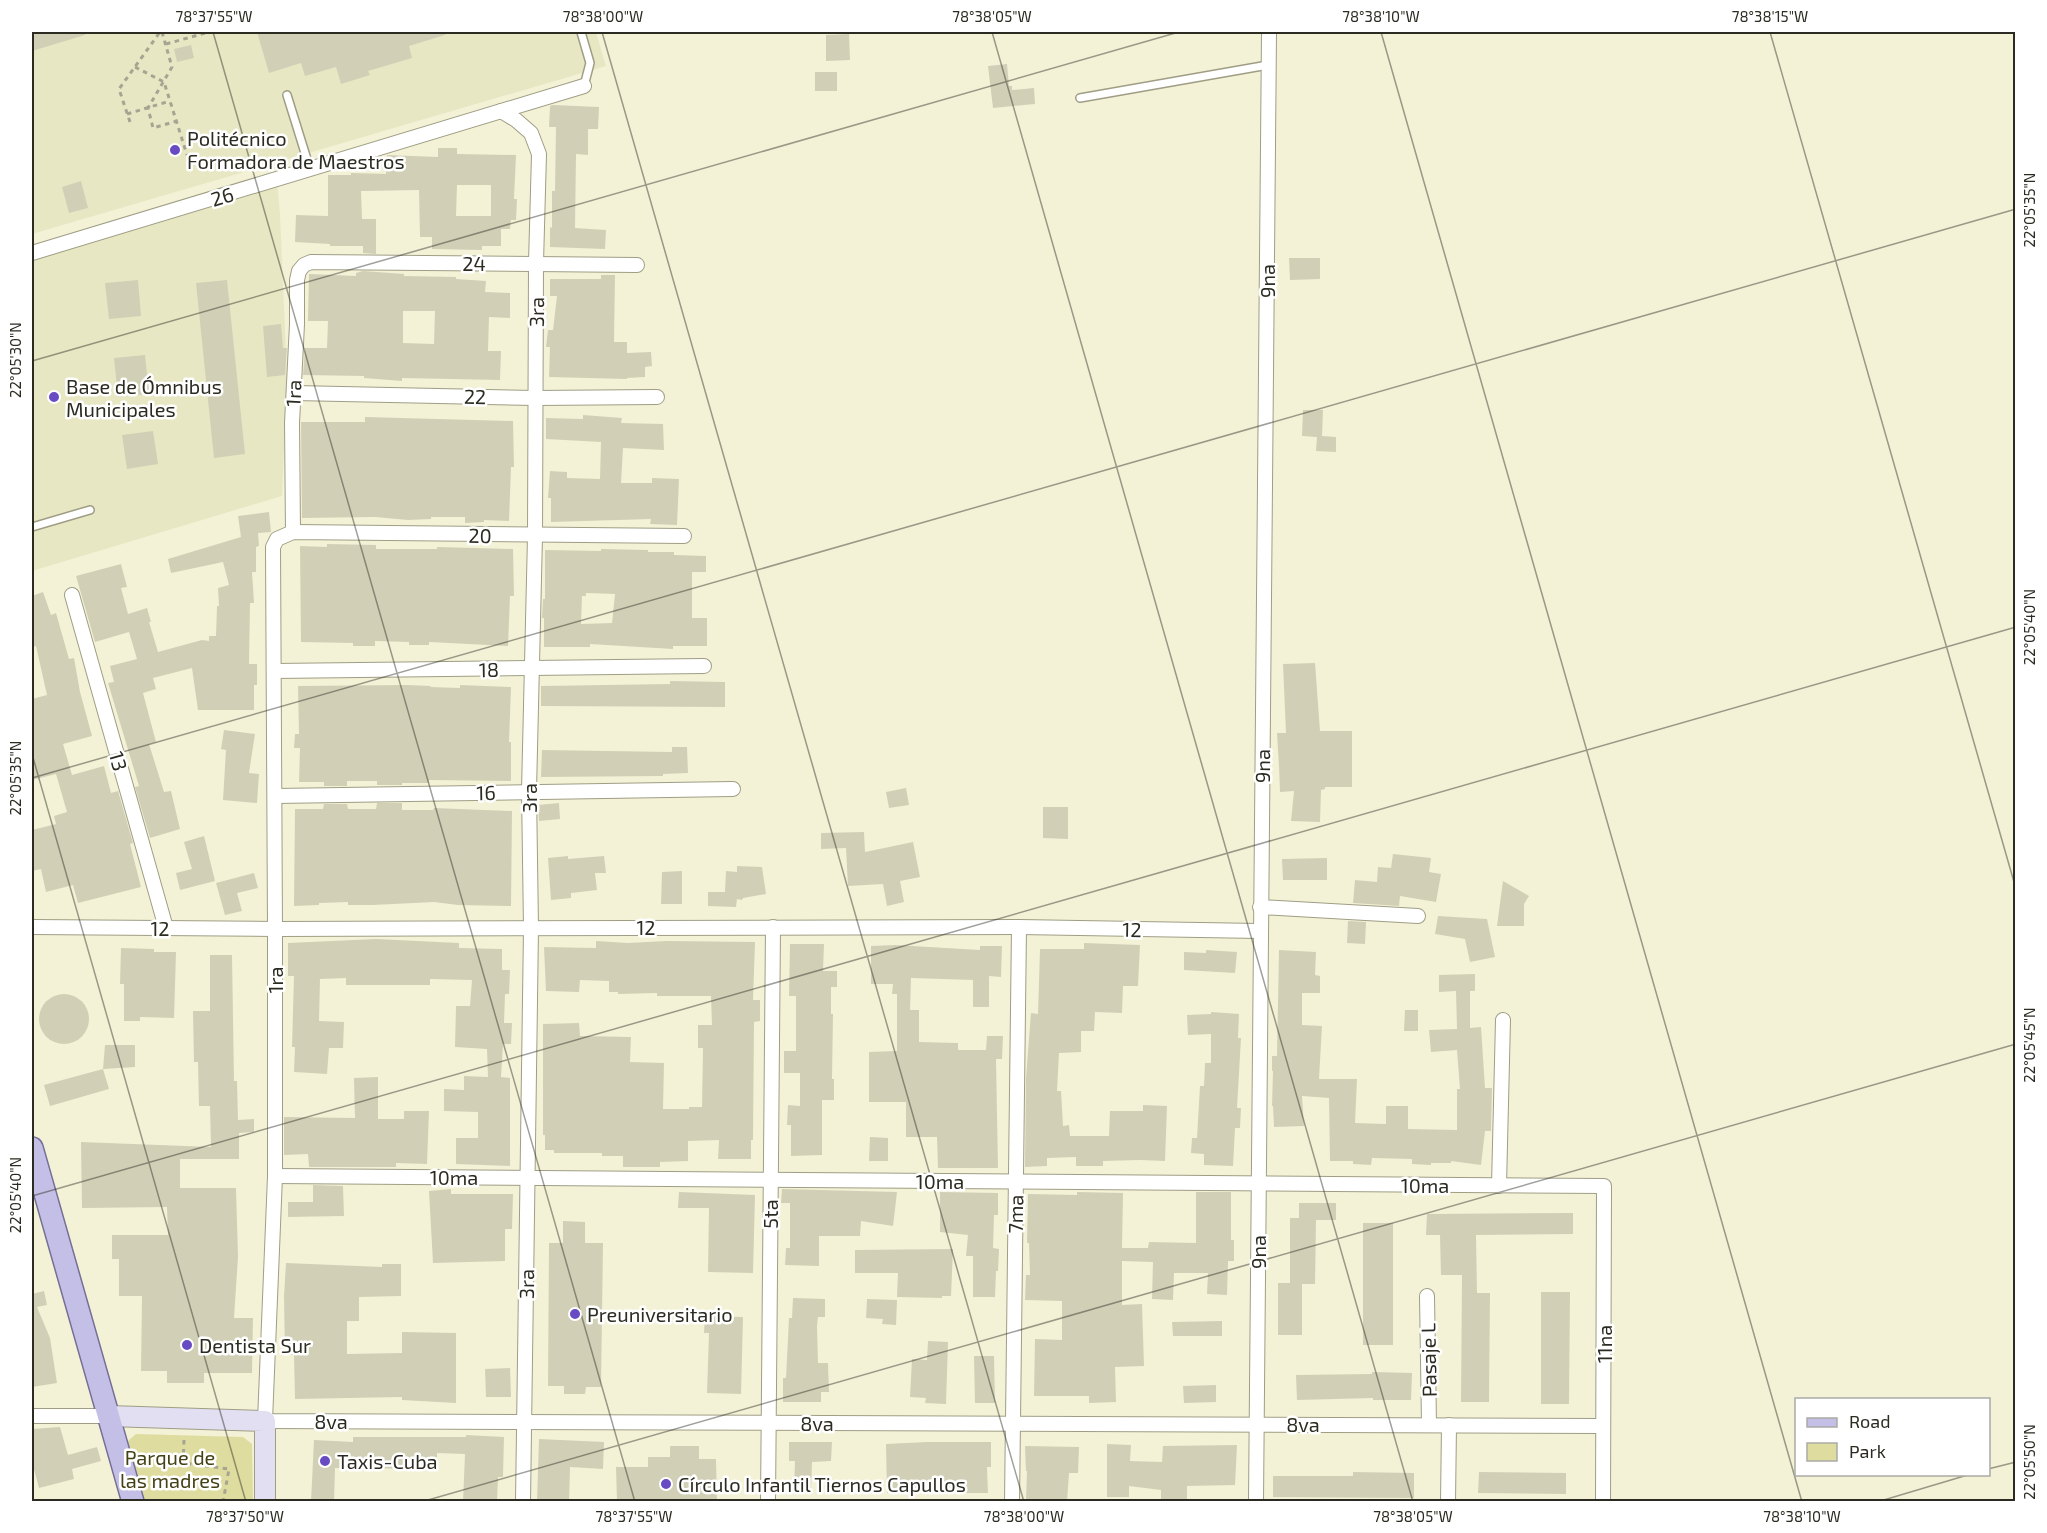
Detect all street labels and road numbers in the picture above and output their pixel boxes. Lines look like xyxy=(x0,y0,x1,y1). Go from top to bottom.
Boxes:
street label: 26 xyxy=(208,181,236,211)
street label: 24 xyxy=(462,251,486,275)
street label: 9na xyxy=(1255,264,1279,298)
street label: 3ra xyxy=(524,297,548,327)
street label: 1ra xyxy=(280,379,306,407)
street label: 22 xyxy=(464,384,486,408)
street label: 20 xyxy=(468,523,492,547)
street label: 18 xyxy=(479,657,499,681)
street label: 13 xyxy=(105,749,133,773)
street label: 9na xyxy=(1250,749,1274,783)
street label: 16 xyxy=(476,780,496,804)
street label: 3ra xyxy=(517,783,541,813)
street label: 12 xyxy=(636,915,656,939)
street label: 12 xyxy=(150,916,170,940)
street label: 12 xyxy=(1122,917,1142,941)
street label: 1ra xyxy=(263,967,287,993)
street label: 10ma xyxy=(430,1165,478,1189)
street label: 10ma xyxy=(916,1169,964,1193)
street label: 10ma xyxy=(1401,1173,1449,1197)
street label: 7ma xyxy=(1003,1194,1027,1234)
street label: 5ta xyxy=(758,1199,782,1229)
street label: 9na xyxy=(1246,1235,1270,1269)
street label: 3ra xyxy=(514,1269,538,1299)
street label: Pasaje L xyxy=(1415,1323,1441,1397)
street label: 11na xyxy=(1592,1325,1616,1363)
street label: 8va xyxy=(314,1409,348,1433)
street label: 8va xyxy=(800,1411,834,1435)
street label: 8va xyxy=(1286,1412,1320,1436)

